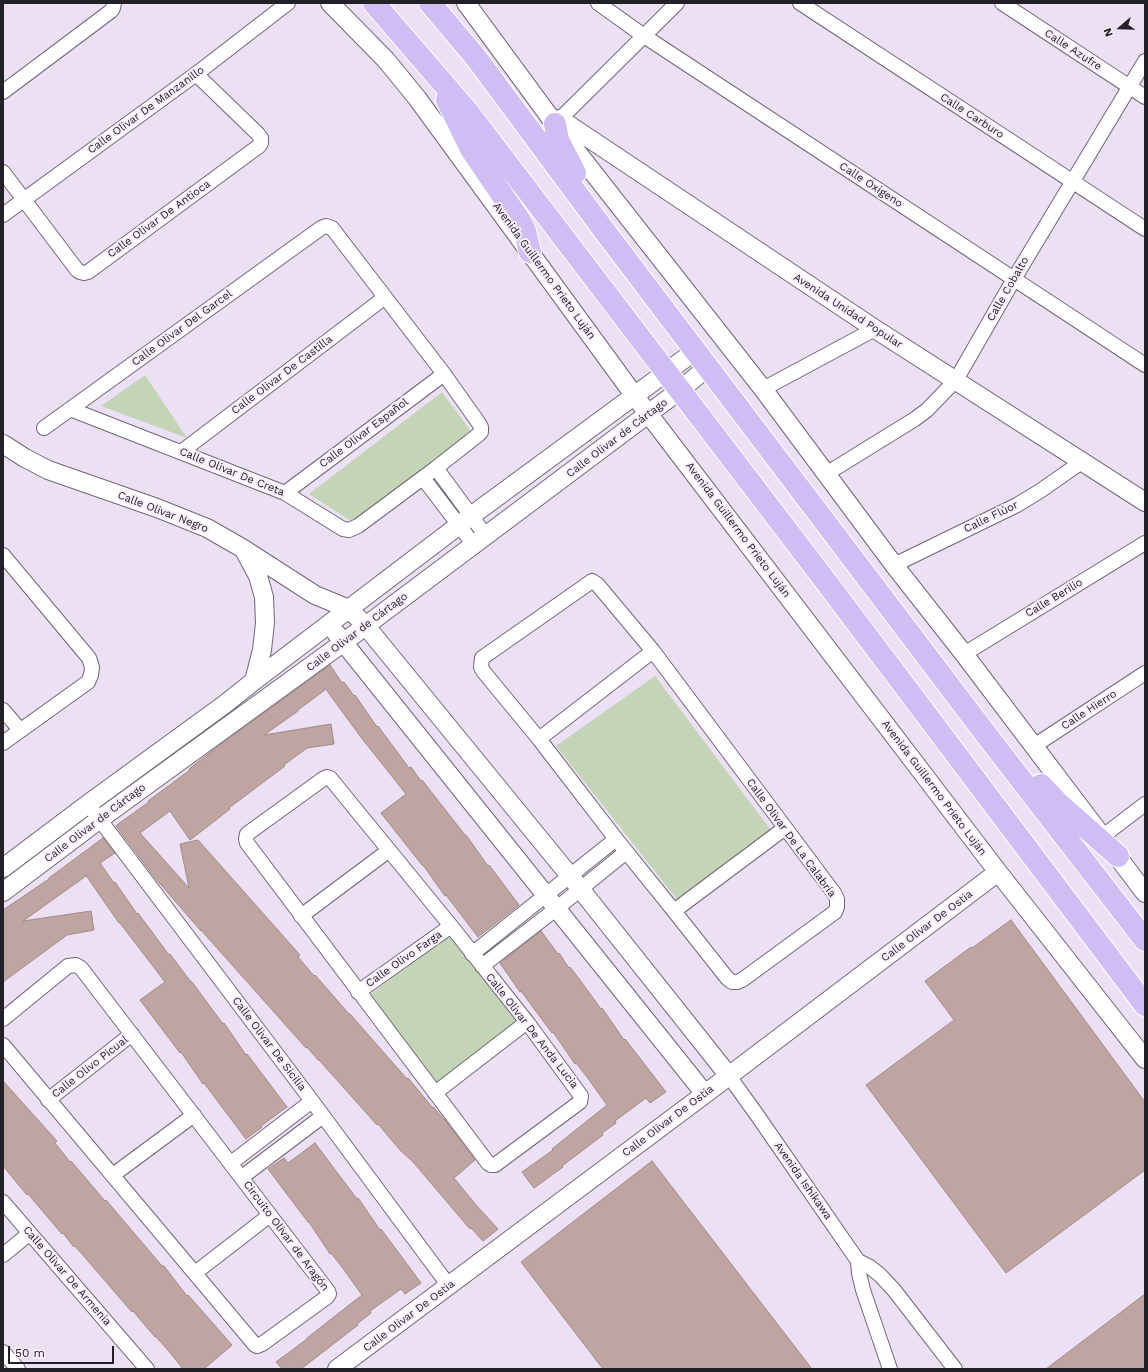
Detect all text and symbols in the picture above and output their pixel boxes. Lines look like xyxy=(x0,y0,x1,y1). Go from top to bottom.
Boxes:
north arrow xyxy=(1100,8,1140,48)
text: N xyxy=(1101,26,1116,38)
street label: Calle Azufre xyxy=(1042,27,1104,73)
street label: Calle Olivar De Manzanillo xyxy=(85,63,207,157)
street label: Calle Carburo xyxy=(938,90,1006,142)
street label: Calle Oxígeno xyxy=(837,160,905,210)
street label: Calle Olivar De Antioca xyxy=(105,177,213,261)
street label: Avenida Guillermo Prieto Luján xyxy=(490,200,598,342)
street label: Calle Cobalto xyxy=(984,254,1032,324)
street label: Avenida Unidad Popular xyxy=(791,271,905,351)
street label: Calle Olivar Del Garcel xyxy=(129,287,235,369)
street label: Calle Olivar De Castilla xyxy=(229,333,335,417)
street label: Calle Olivar Español xyxy=(317,395,411,471)
street label: Calle Olivar de Cártago xyxy=(564,396,670,480)
street label: Calle Olivar De Creta xyxy=(178,445,286,499)
street label: Avenida Guillermo Prieto Luján xyxy=(683,460,793,600)
street label: Calle Olivar Negro xyxy=(116,489,210,535)
street label: Calle Flúor xyxy=(962,498,1020,536)
street label: Calle Berilio xyxy=(1023,576,1085,620)
street label: Calle Olivar de Cártago xyxy=(304,590,410,674)
street label: Calle Hierro xyxy=(1059,687,1119,733)
street label: Avenida Guillermo Prieto Luján xyxy=(879,718,989,858)
street label: Calle Olivar De La Calabria xyxy=(743,776,839,900)
street label: Calle Olivar de Cártago xyxy=(42,781,148,865)
street label: Calle Olivar De Ostia xyxy=(879,887,975,965)
street label: Calle Olivo Farga xyxy=(363,928,445,990)
street label: Calle Olivar De Anda Lucia xyxy=(483,971,581,1091)
street label: Calle Olivar De Sicilia xyxy=(229,994,309,1094)
street label: Calle Olivo Picual xyxy=(49,1033,131,1101)
street label: Calle Olivar De Ostia xyxy=(620,1082,716,1160)
street label: Avenida Ishikawa xyxy=(771,1140,835,1222)
street label: Circuito Olivar de Aragón xyxy=(240,1178,332,1294)
street label: Calle Olivar De Armenia xyxy=(20,1223,114,1329)
street label: Calle Olivar De Ostia xyxy=(361,1277,457,1355)
scale bar xyxy=(10,1338,116,1364)
text: 50 m xyxy=(15,1346,45,1360)

